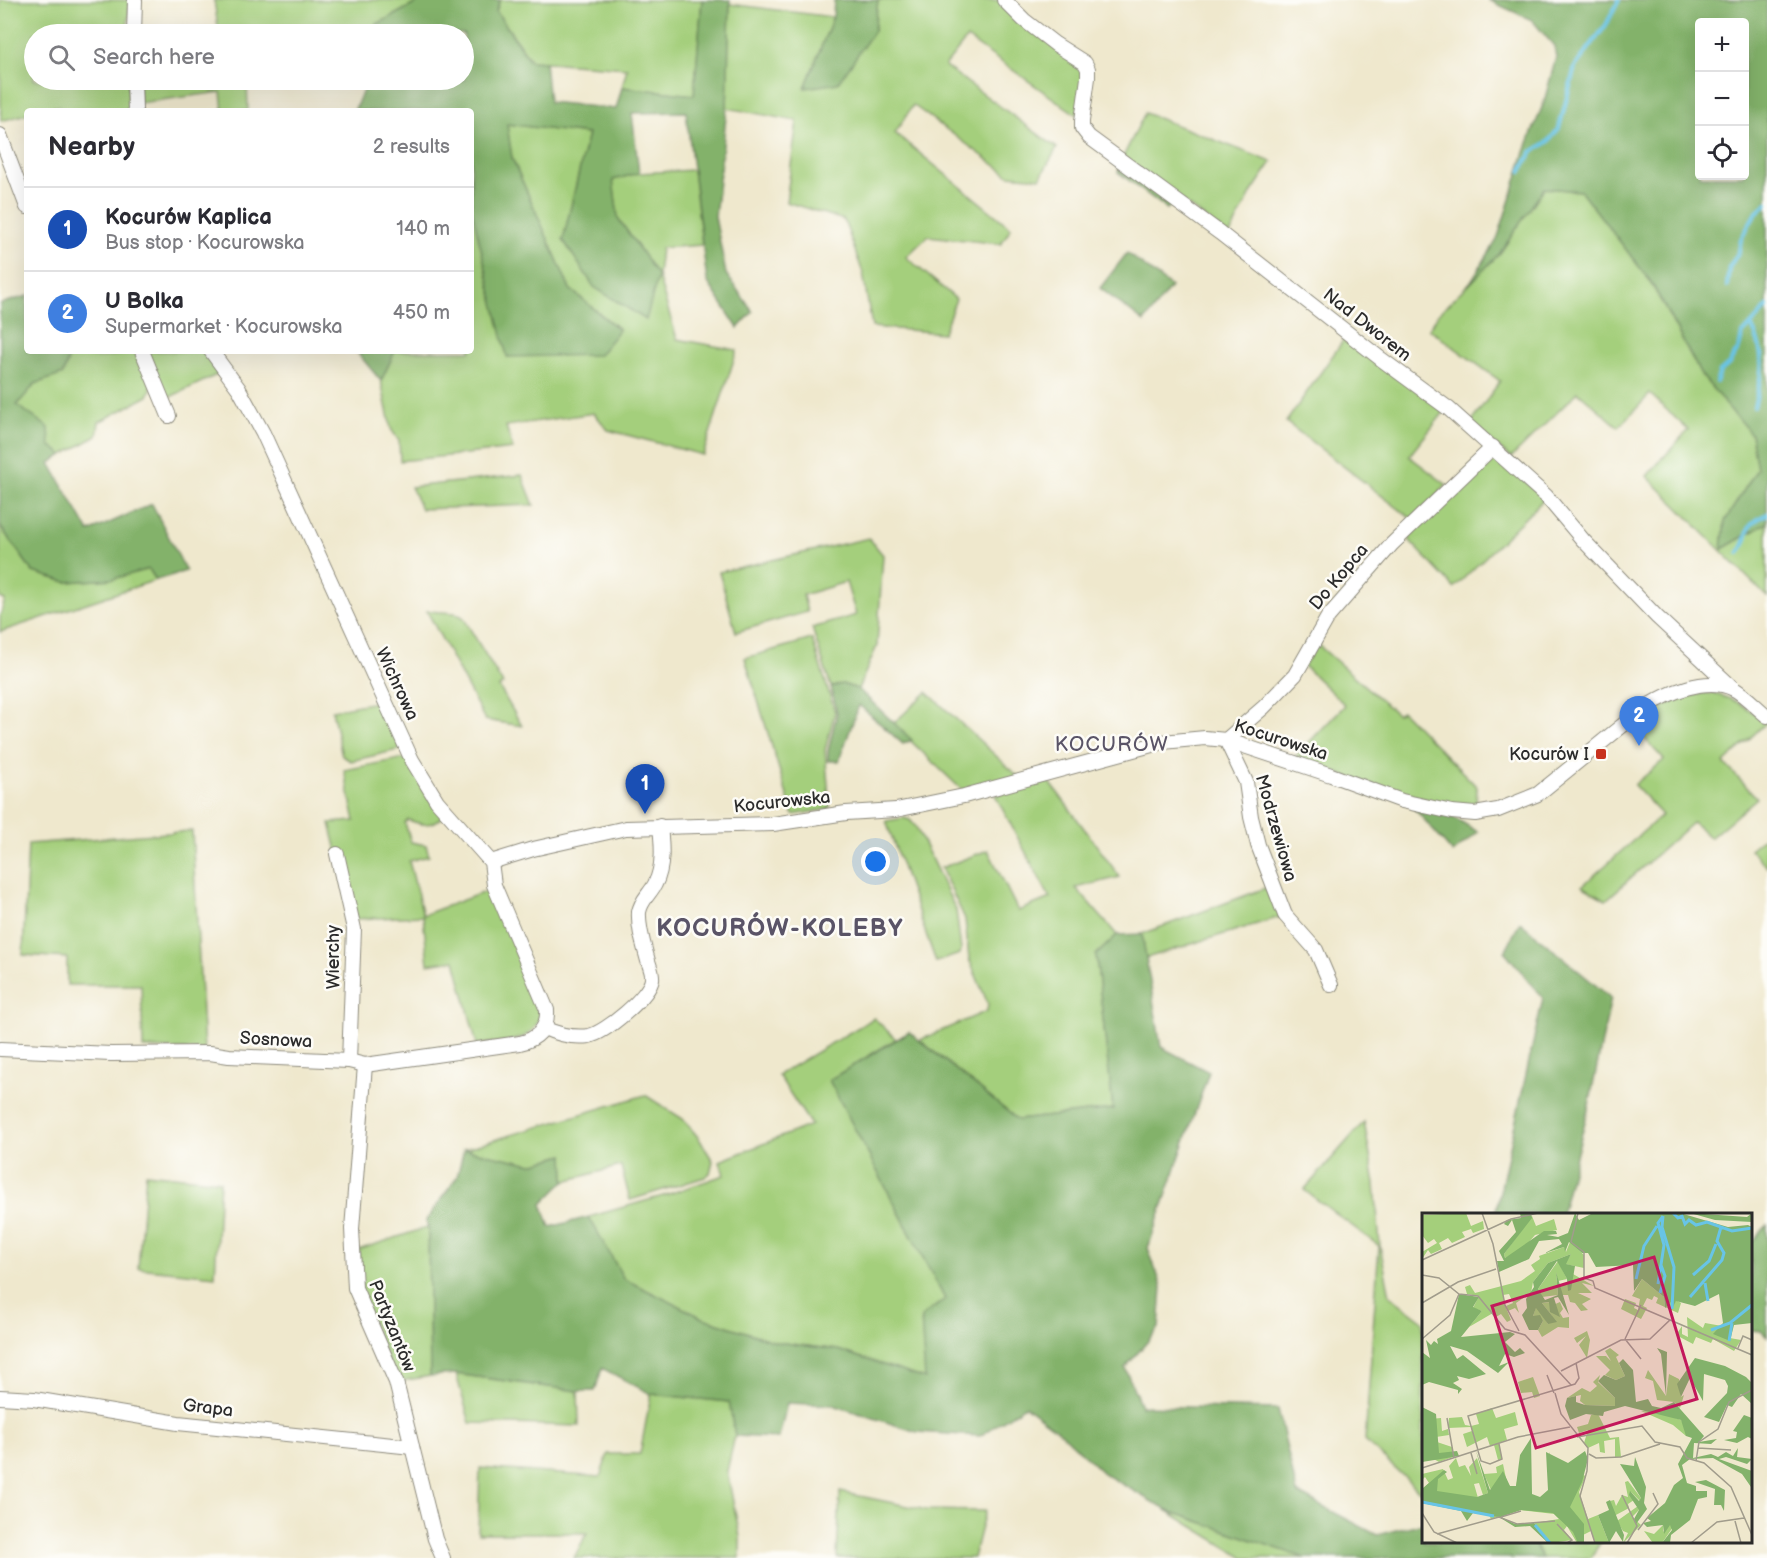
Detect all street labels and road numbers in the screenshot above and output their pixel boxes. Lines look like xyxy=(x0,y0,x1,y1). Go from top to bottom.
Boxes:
street label: Nad Dworem xyxy=(1319,284,1415,366)
street label: Do Kopca xyxy=(1305,540,1373,614)
street label: Wichrowa xyxy=(371,644,423,724)
street label: Kocurowska xyxy=(1232,715,1330,765)
street label: Modrzewiowa xyxy=(1251,772,1301,884)
street label: Kocurowska xyxy=(733,786,831,818)
street label: Wierchy xyxy=(323,924,344,989)
street label: Sosnowa xyxy=(239,1028,313,1052)
street label: Partyzantów xyxy=(364,1277,420,1375)
street label: Grapa xyxy=(182,1395,234,1421)

